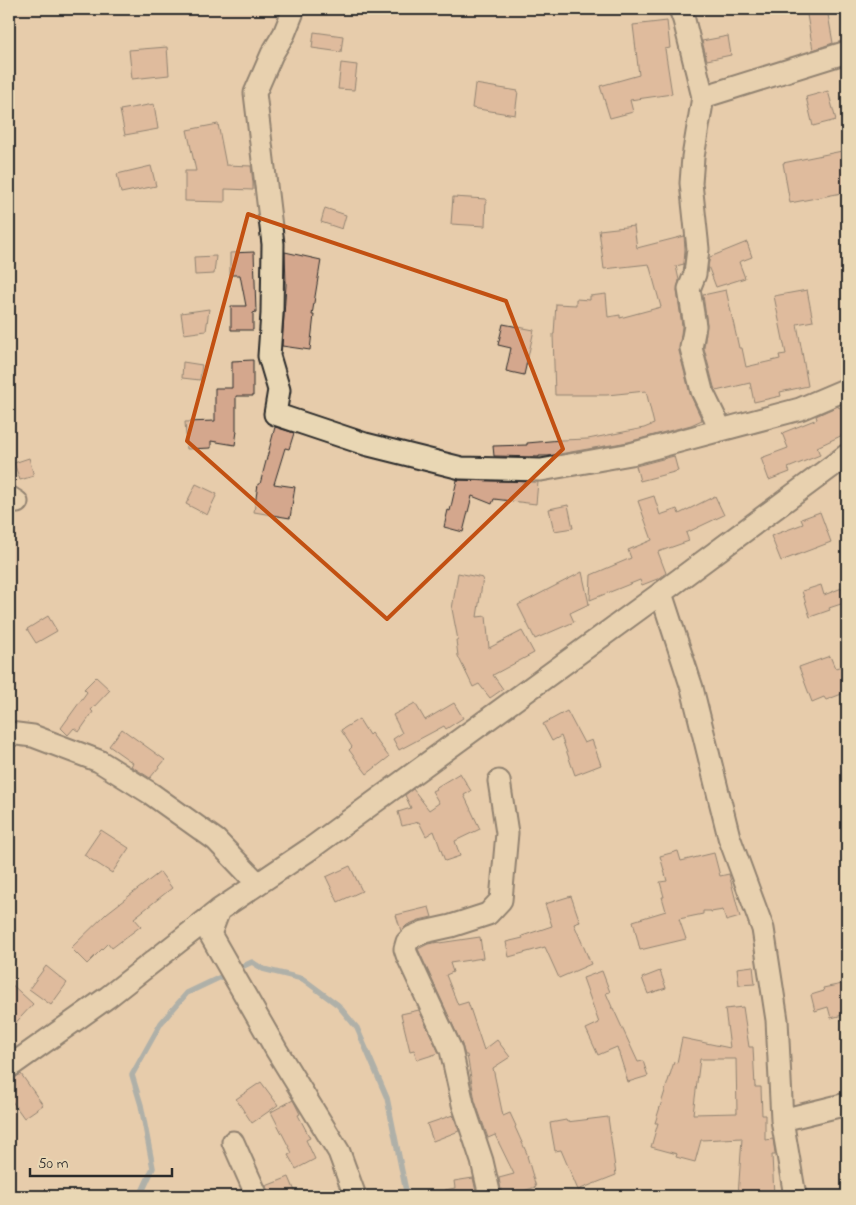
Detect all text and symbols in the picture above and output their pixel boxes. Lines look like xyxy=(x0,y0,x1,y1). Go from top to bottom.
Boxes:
scale bar xyxy=(30,1145,172,1177)
text: 50 m xyxy=(38,1153,69,1175)

